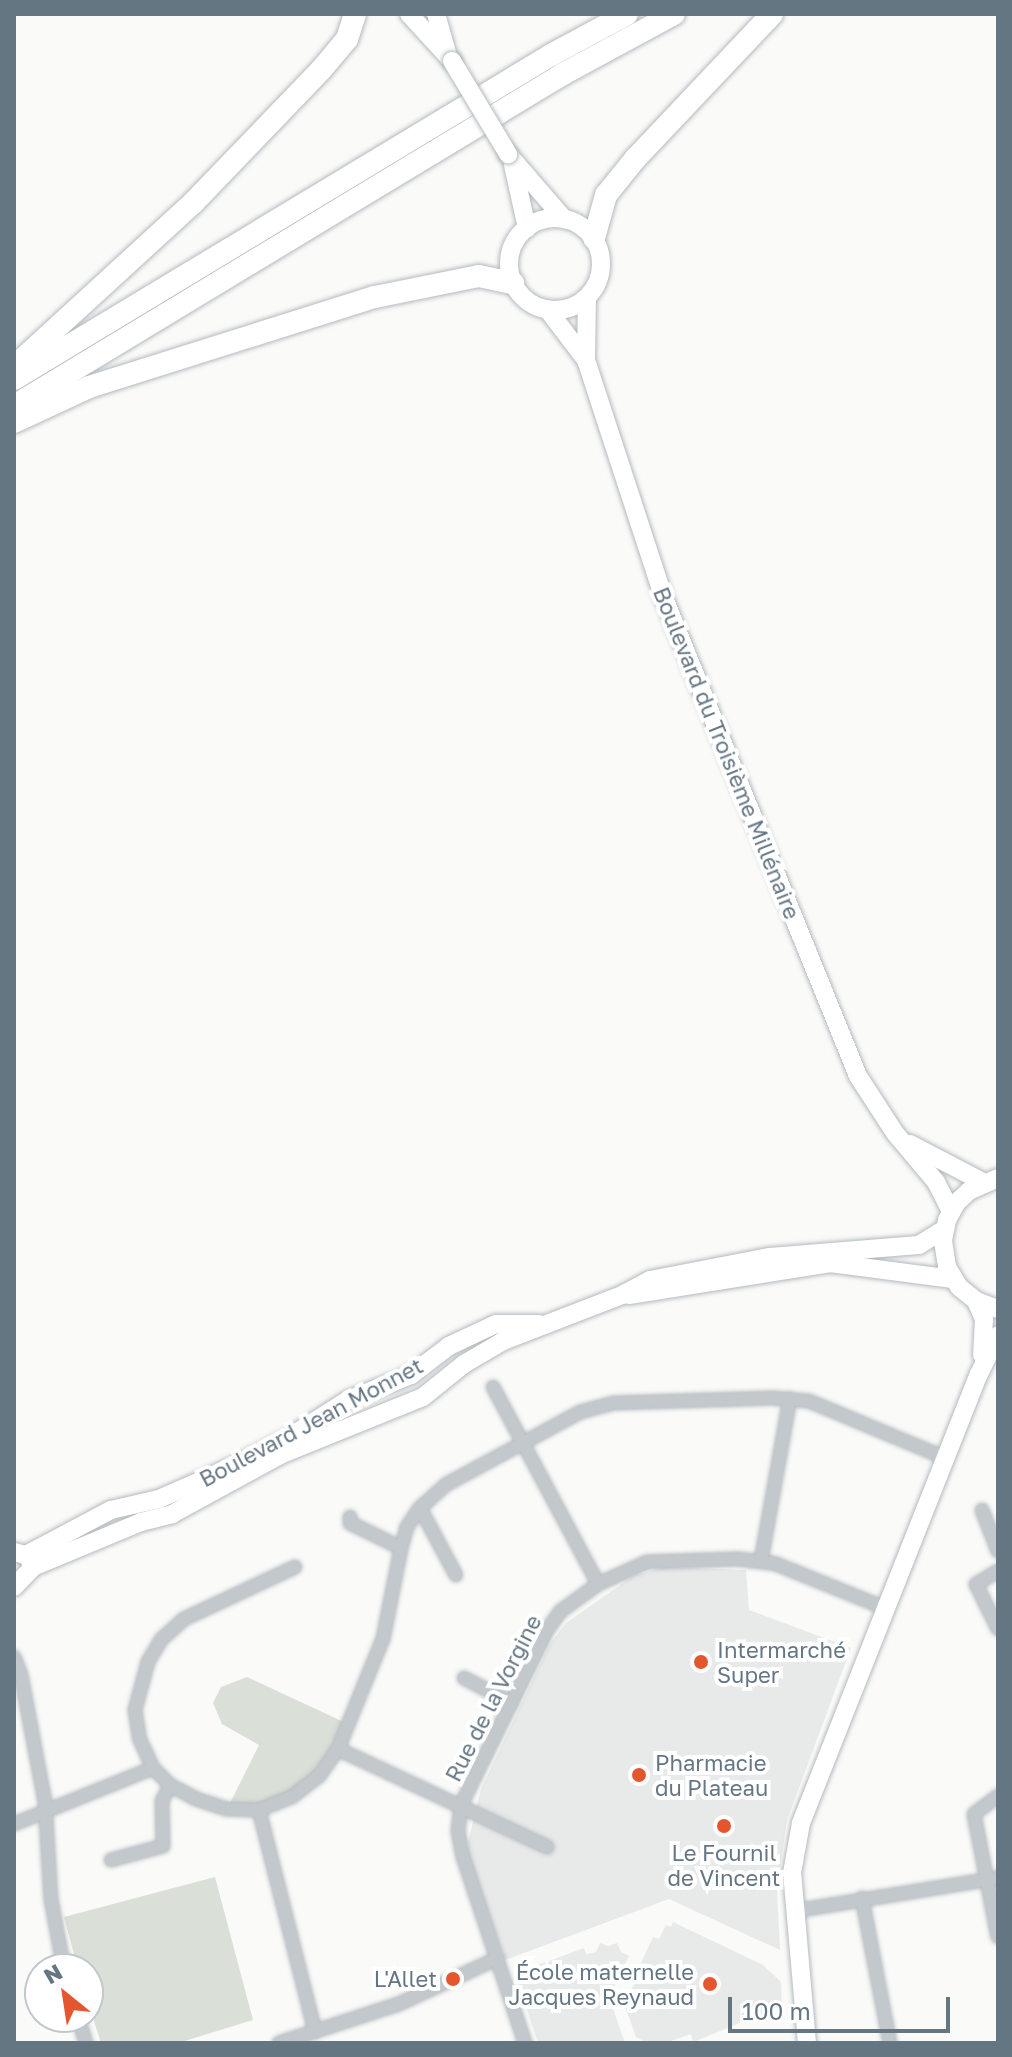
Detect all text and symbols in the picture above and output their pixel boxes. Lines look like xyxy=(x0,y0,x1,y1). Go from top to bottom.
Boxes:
street label: Boulevard du Troisième Millénaire xyxy=(648,583,806,923)
street label: Boulevard Jean Monnet xyxy=(195,1352,427,1492)
street label: Rue de la Vorgine xyxy=(440,1610,546,1786)
place label: Intermarché Super xyxy=(717,1636,846,1688)
marker: Intermarché Super xyxy=(692,1653,710,1671)
place label: Pharmacie du Plateau xyxy=(655,1749,768,1800)
marker: Pharmacie du Plateau xyxy=(630,1766,648,1784)
marker: Le Fournil de Vincent xyxy=(715,1817,733,1835)
place label: Le Fournil de Vincent xyxy=(668,1839,780,1890)
north arrow xyxy=(24,1953,104,2033)
text: N xyxy=(39,1958,67,1989)
place label: École maternelle Jacques Reynaud xyxy=(508,1958,694,2010)
place label: L'Allet xyxy=(374,1966,437,1992)
marker: L'Allet xyxy=(444,1970,462,1988)
marker: École maternelle Jacques Reynaud xyxy=(701,1975,719,1993)
scale bar xyxy=(732,1981,954,2031)
text: 100 m xyxy=(742,1996,811,2025)

